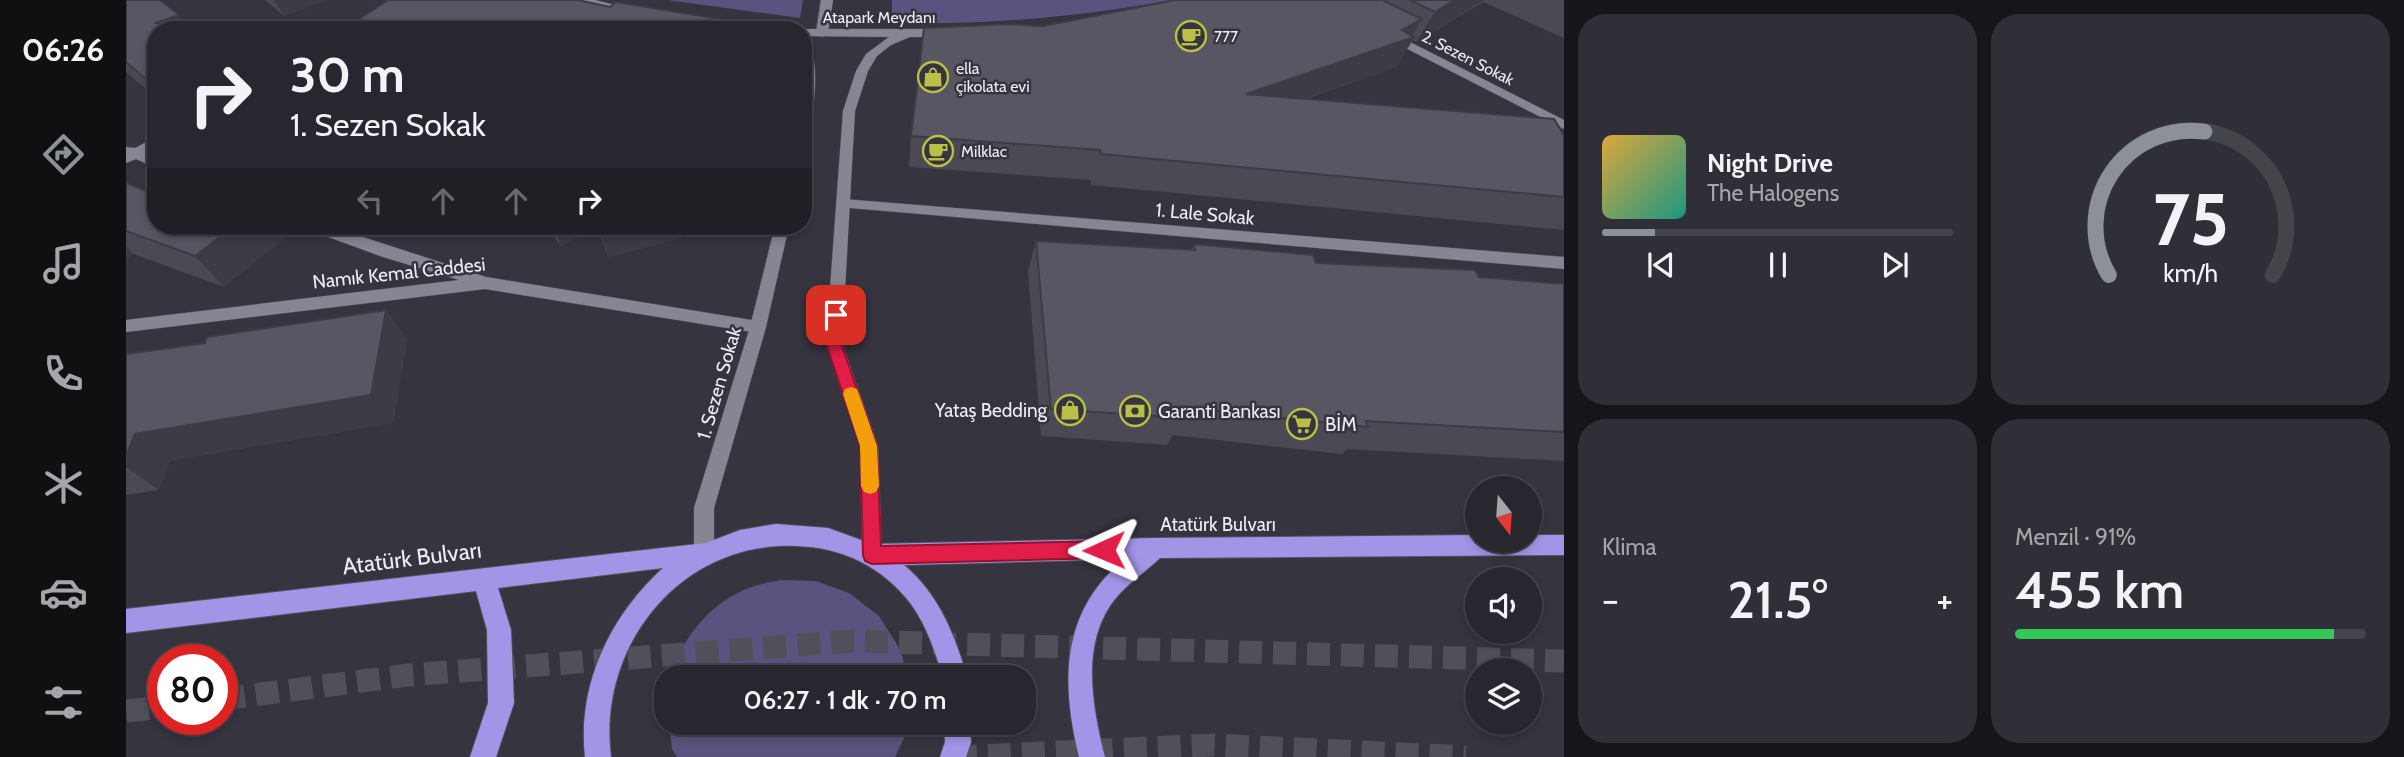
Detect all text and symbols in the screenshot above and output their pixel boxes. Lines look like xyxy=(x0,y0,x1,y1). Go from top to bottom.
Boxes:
street label: Atapark Meydanı xyxy=(823,8,935,27)
cafe icon: 777 xyxy=(1174,19,1208,53)
place label: 777 xyxy=(1214,27,1238,46)
street label: 2. Sezen Sokak xyxy=(1419,27,1518,90)
text: 06:26 xyxy=(22,30,104,69)
text: 30 m xyxy=(290,45,405,104)
icon: right xyxy=(175,49,266,140)
place label: ella çikolata evi xyxy=(956,59,1030,96)
shop icon: ella çikolata evi xyxy=(916,60,950,94)
text: 1. Sezen Sokak xyxy=(290,105,486,144)
icon: directions xyxy=(39,130,88,179)
cafe icon: Milklac xyxy=(921,134,955,168)
place label: Milklac xyxy=(961,142,1007,161)
text: Night Drive xyxy=(1707,147,1833,179)
text: 75 xyxy=(2152,176,2229,264)
text: The Halogens xyxy=(1707,179,1839,207)
icon: left xyxy=(351,182,389,220)
icon: ahead xyxy=(424,182,462,220)
icon: ahead xyxy=(497,182,535,220)
icon: right xyxy=(570,182,608,220)
street label: 1. Lale Sokak xyxy=(1155,198,1256,230)
icon: music xyxy=(39,239,88,288)
icon: previous xyxy=(1642,246,1680,284)
icon: pause xyxy=(1759,246,1797,284)
icon: next xyxy=(1876,246,1914,284)
street label: Namık Kemal Caddesi xyxy=(311,252,487,294)
text: km/h xyxy=(2163,258,2218,288)
pin xyxy=(806,285,866,345)
icon: arrive xyxy=(817,296,855,334)
street label: 1. Sezen Sokak xyxy=(692,324,746,442)
icon: phone xyxy=(39,349,88,398)
shop icon: Yataş Bedding xyxy=(1053,393,1087,427)
bank icon: Garanti Bankası xyxy=(1118,394,1152,428)
place label: Yataş Bedding xyxy=(934,399,1048,422)
place label: Garanti Bankası xyxy=(1158,400,1281,423)
supermarket icon: BİM xyxy=(1285,407,1319,441)
place label: BİM xyxy=(1325,413,1357,436)
icon: climate xyxy=(39,459,88,508)
north arrow xyxy=(1465,476,1542,553)
map controls xyxy=(1465,476,1542,735)
position arrow xyxy=(1067,513,1141,587)
street label: Atatürk Bulvarı xyxy=(1160,513,1276,536)
text: Menzil · 91% xyxy=(2015,523,2136,551)
text: Klima xyxy=(1602,533,1657,561)
street label: Atatürk Bulvarı xyxy=(341,536,483,580)
text: 455 km xyxy=(2015,558,2184,621)
button: sound xyxy=(1465,567,1542,644)
icon: car xyxy=(39,568,88,617)
text: 21.5° xyxy=(1727,568,1828,631)
text: − xyxy=(1602,576,1619,623)
text: + xyxy=(1936,576,1953,623)
speed limit sign: 80 xyxy=(147,644,238,735)
button: layers xyxy=(1465,658,1542,735)
icon: filters xyxy=(39,678,88,727)
text: 06:27 · 1 dk · 70 m xyxy=(744,684,946,716)

